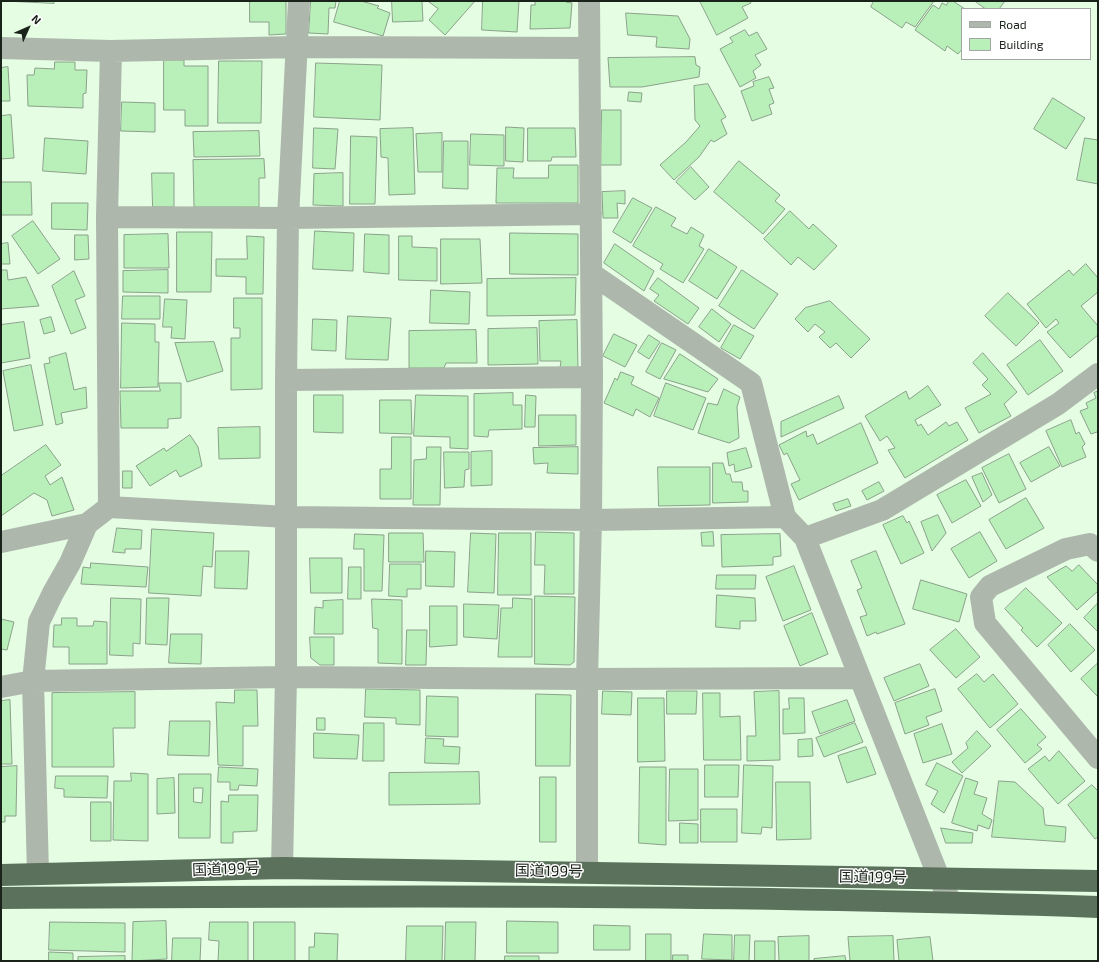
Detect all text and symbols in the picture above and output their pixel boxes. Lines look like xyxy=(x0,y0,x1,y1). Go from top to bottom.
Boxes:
north arrow xyxy=(8,8,48,48)
legend xyxy=(961,8,1091,60)
text: N xyxy=(29,12,44,27)
text: Road xyxy=(999,17,1027,31)
text: Building xyxy=(999,37,1043,51)
street label: 国道199号 xyxy=(192,859,260,879)
street label: 国道199号 xyxy=(515,861,583,881)
street label: 国道199号 xyxy=(839,867,907,887)

